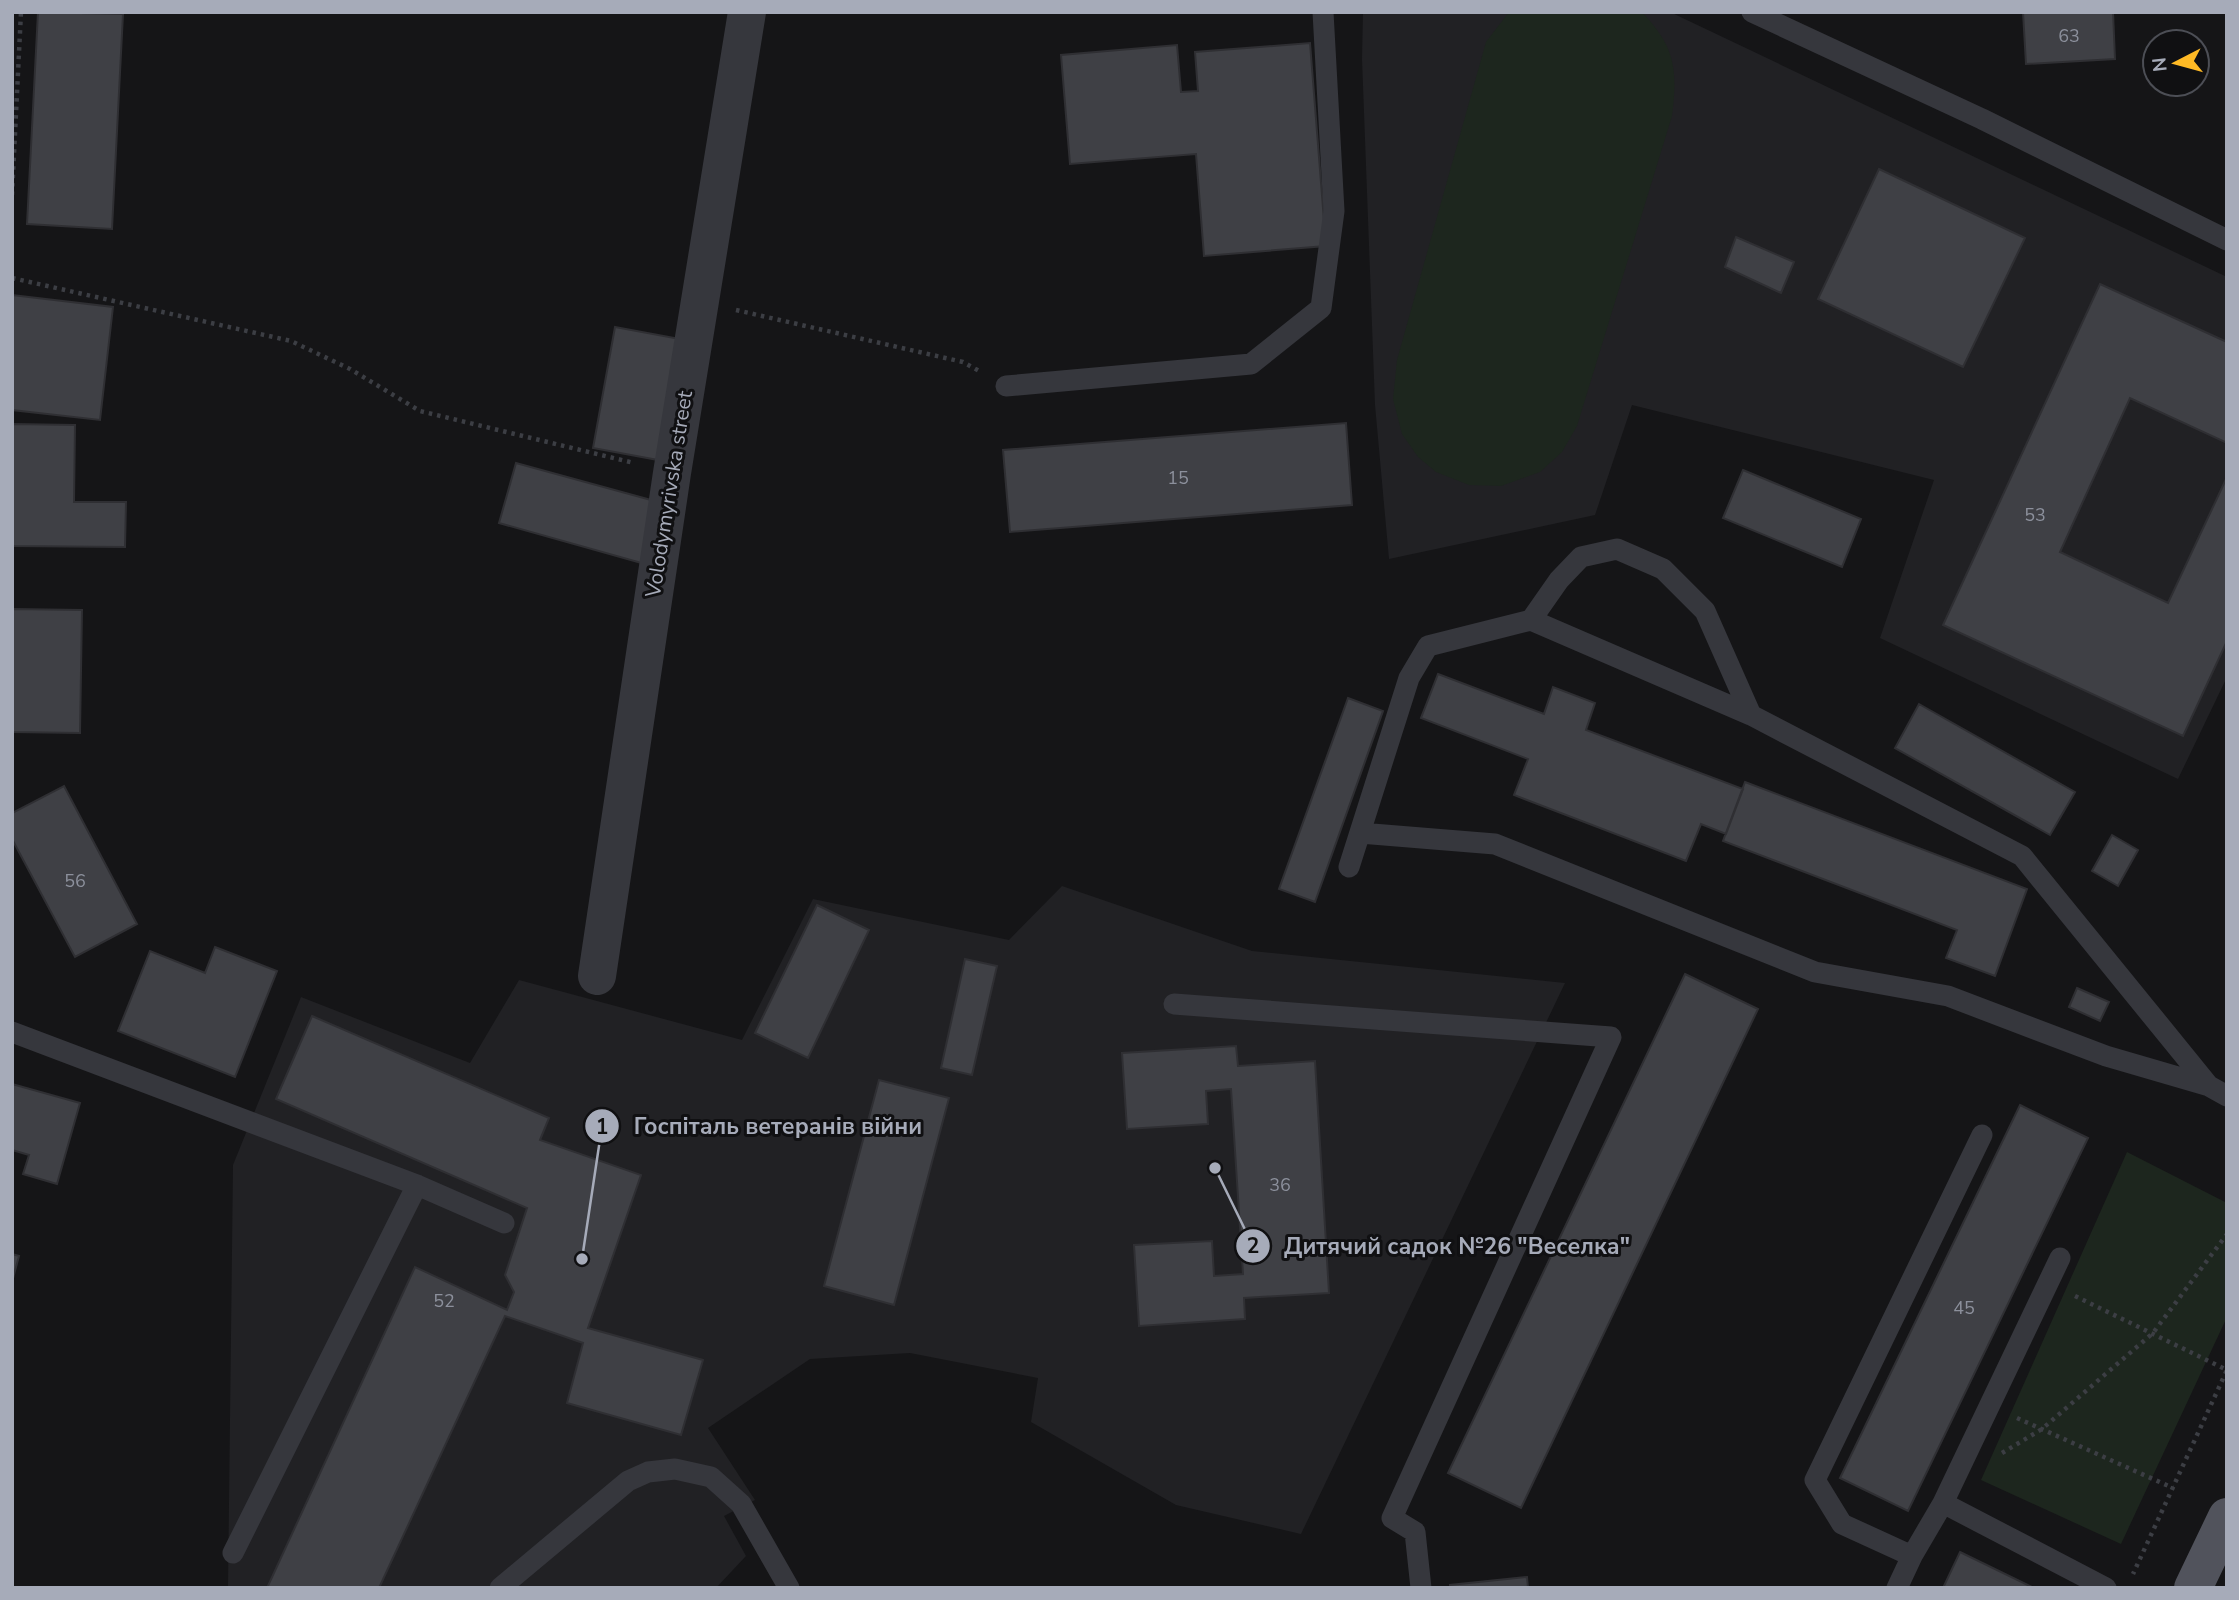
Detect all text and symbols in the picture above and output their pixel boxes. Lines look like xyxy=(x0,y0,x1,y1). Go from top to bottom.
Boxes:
house number: 63 xyxy=(2058,24,2080,48)
north arrow xyxy=(2141,28,2211,98)
text: N xyxy=(2146,56,2174,73)
street label: Volodymyrivska street xyxy=(639,388,699,600)
house number: 15 xyxy=(1167,466,1189,490)
house number: 53 xyxy=(2024,503,2046,527)
house number: 56 xyxy=(64,869,86,893)
callout: Госпіталь ветеранів війни xyxy=(585,1104,936,1148)
text: Госпіталь ветеранів війни xyxy=(634,1111,922,1142)
text: 1 xyxy=(596,1113,608,1141)
house number: 36 xyxy=(1269,1173,1291,1197)
callout: Дитячий садок №26 "Веселка" xyxy=(1235,1224,1644,1268)
text: Дитячий садок №26 "Веселка" xyxy=(1284,1231,1630,1262)
text: 2 xyxy=(1247,1232,1259,1260)
house number: 52 xyxy=(433,1289,455,1313)
house number: 45 xyxy=(1953,1296,1975,1320)

